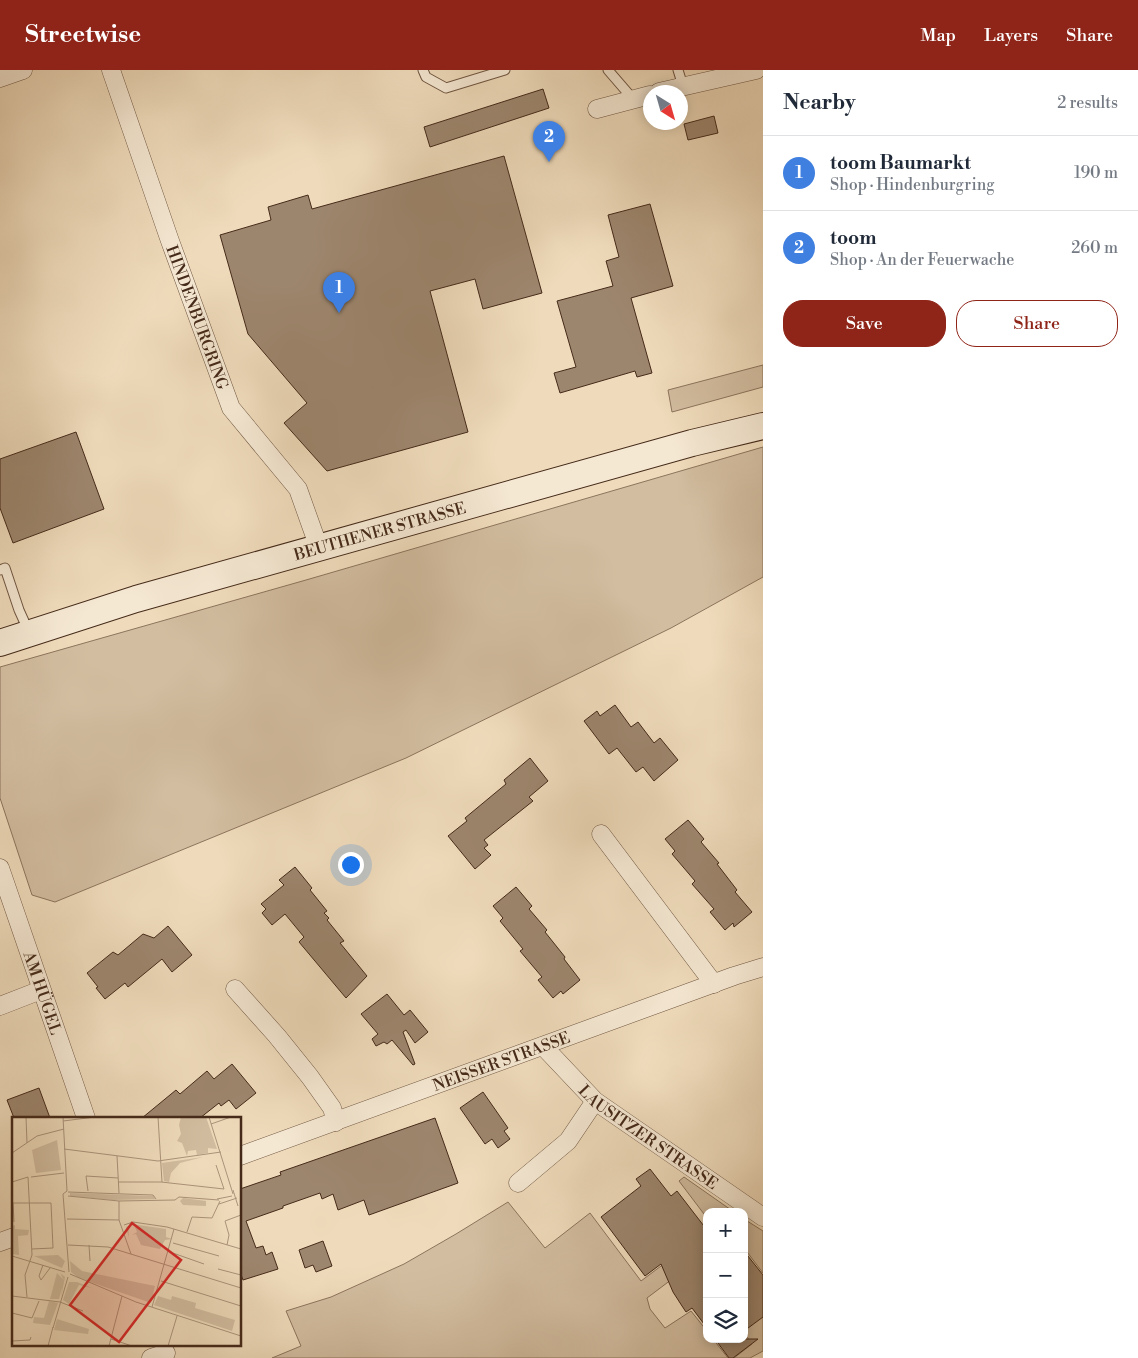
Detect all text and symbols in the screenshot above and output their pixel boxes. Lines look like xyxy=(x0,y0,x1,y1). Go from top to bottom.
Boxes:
text: Streetwise xyxy=(25,20,141,50)
text: Map xyxy=(921,24,956,47)
text: Layers xyxy=(984,24,1038,47)
text: Share xyxy=(1066,24,1113,47)
north arrow xyxy=(643,85,688,130)
text: Nearby xyxy=(783,90,856,116)
text: 2 results xyxy=(1057,93,1118,113)
pin: 2 xyxy=(533,121,565,162)
text: toom Baumarkt xyxy=(830,151,971,175)
text: 1 xyxy=(795,163,803,183)
text: 190 m xyxy=(1074,163,1118,183)
text: Shop · Hindenburgring xyxy=(830,175,995,195)
text: toom xyxy=(830,226,877,250)
text: 2 xyxy=(794,238,804,258)
text: 260 m xyxy=(1071,238,1118,258)
street label: HINDENBURGRING xyxy=(161,243,232,393)
text: Shop · An der Feuerwache xyxy=(830,250,1014,270)
pin: 1 xyxy=(323,272,355,313)
button: Save xyxy=(783,300,946,347)
button: Share xyxy=(956,300,1118,347)
street label: BEUTHENER STRASSE xyxy=(291,498,468,566)
your location xyxy=(338,852,364,878)
street label: AM HÜGEL xyxy=(18,948,66,1038)
street label: NEISSER STRASSE xyxy=(430,1028,573,1096)
street label: LAUSITZER STRASSE xyxy=(574,1081,722,1194)
inset map xyxy=(12,1117,241,1346)
map controls xyxy=(703,1208,748,1343)
button: + xyxy=(703,1208,748,1253)
button: − xyxy=(703,1253,748,1298)
button: layers xyxy=(703,1298,748,1343)

